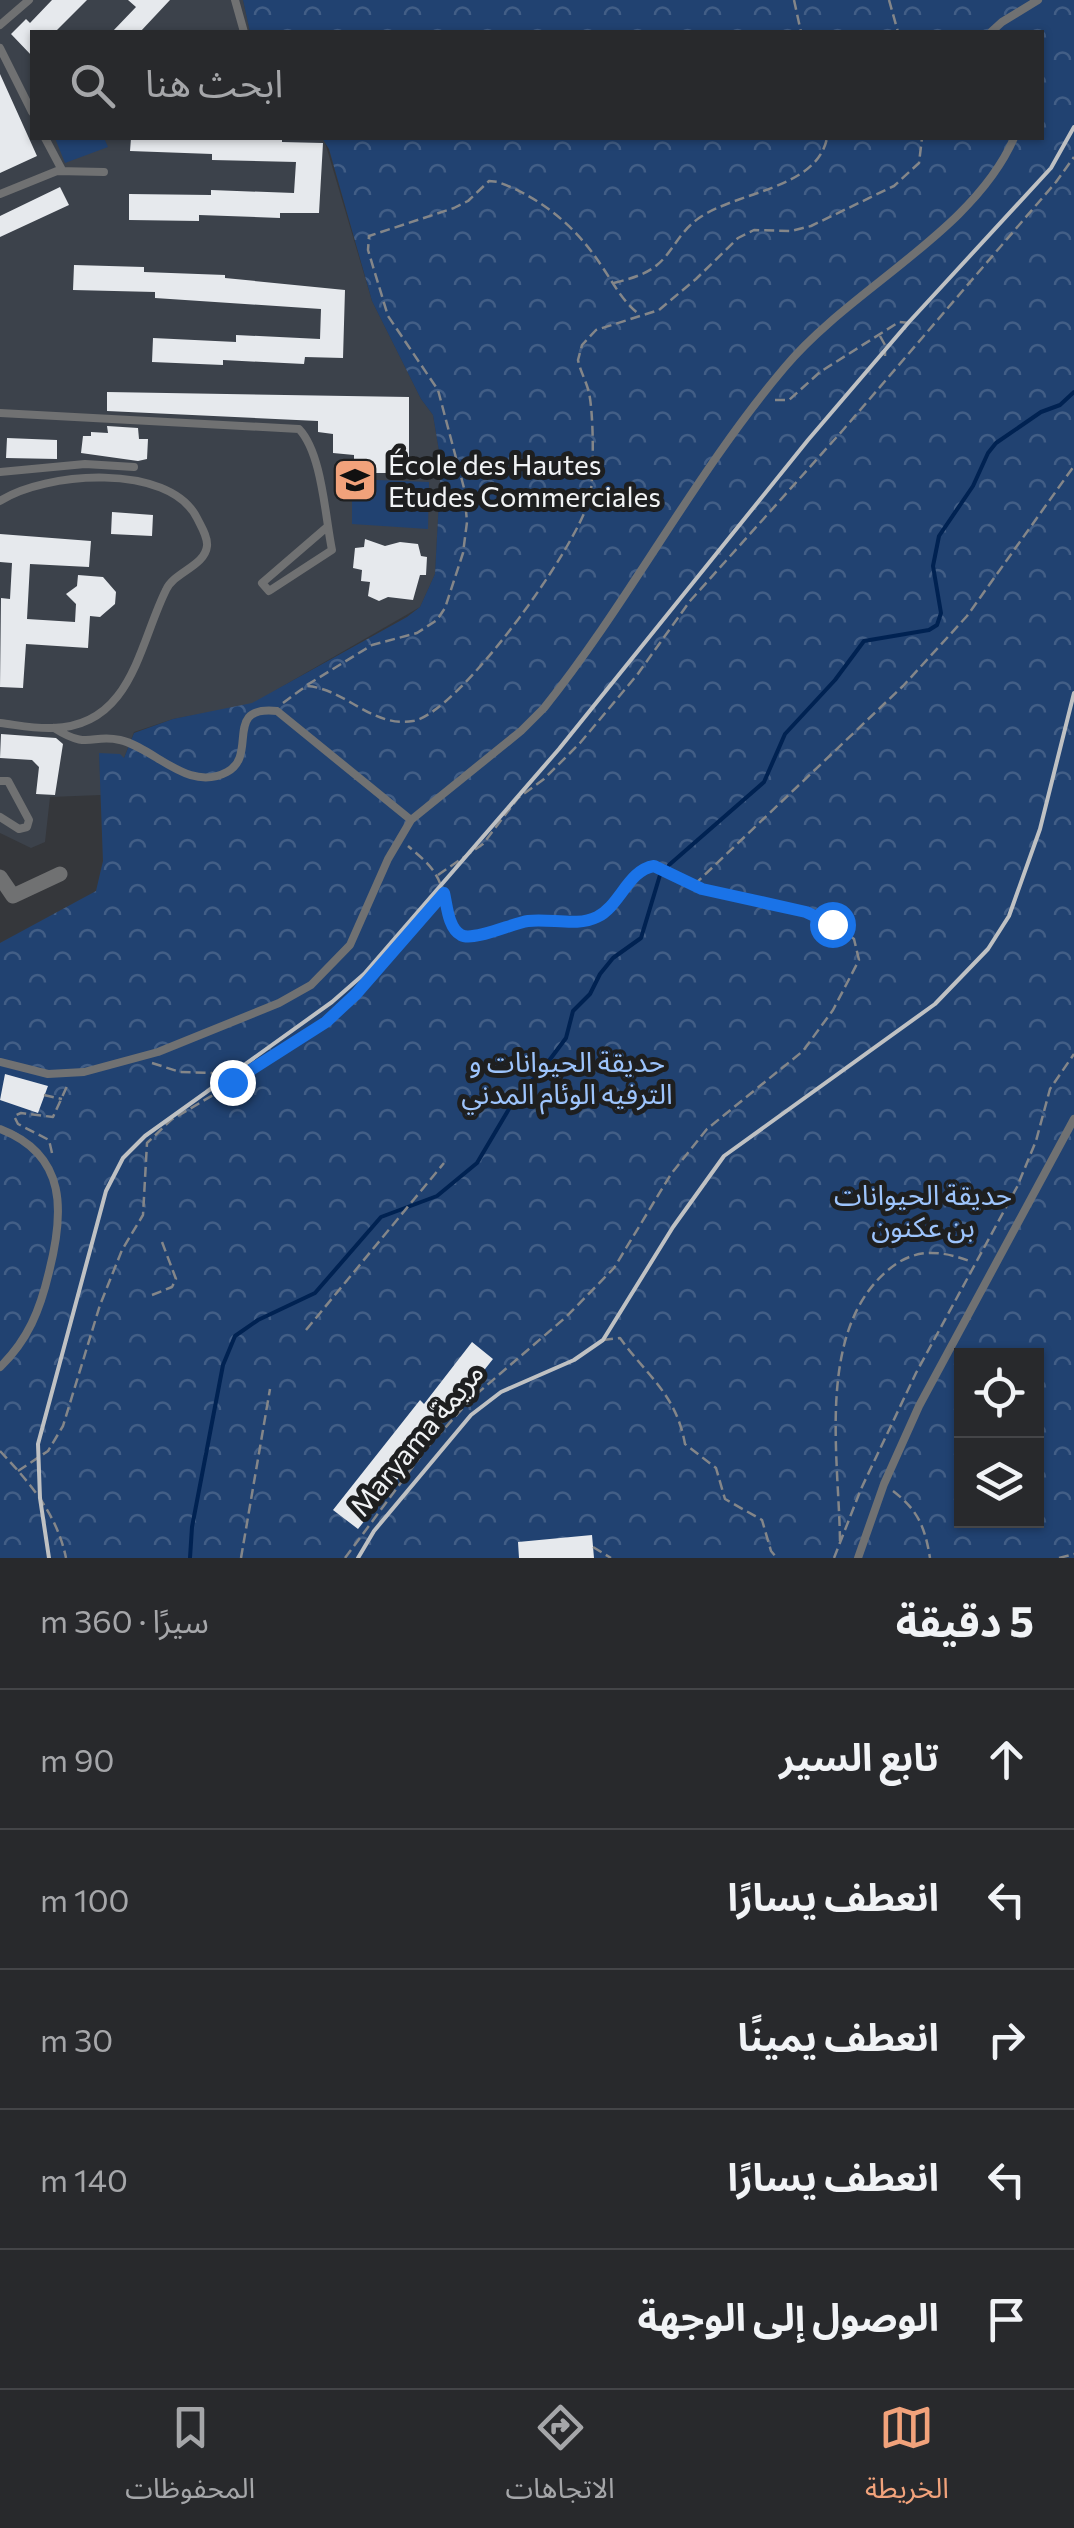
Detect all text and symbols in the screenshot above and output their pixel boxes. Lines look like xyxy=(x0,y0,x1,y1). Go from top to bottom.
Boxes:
search box xyxy=(30,30,1044,140)
icon: search xyxy=(65,58,120,113)
text: ابحث هنا xyxy=(145,58,283,105)
place label: École des Hautes Etudes Commerciales xyxy=(388,447,661,513)
school or university icon: École des Hautes Etudes Commerciales xyxy=(332,457,378,503)
route start xyxy=(810,902,856,948)
park label: حديقة الحيوانات و الترفيه الوئام المدني xyxy=(461,1044,673,1115)
route end xyxy=(210,1060,256,1106)
park label: حديقة الحيوانات بن عكنون xyxy=(834,1177,1012,1244)
map controls xyxy=(954,1348,1044,1528)
button: locate xyxy=(954,1348,1044,1438)
street label: Maryama مريمة xyxy=(342,1356,490,1523)
button: layers xyxy=(954,1438,1044,1528)
text: 5 دقيقة xyxy=(896,1594,1034,1646)
text: سيرًا · 360 m xyxy=(40,1600,209,1640)
text: تابع السير xyxy=(779,1732,939,1779)
icon: ahead xyxy=(979,1732,1034,1787)
text: 90 m xyxy=(40,1739,114,1779)
text: انعطف يسارًا xyxy=(728,1872,939,1919)
icon: left xyxy=(979,1872,1034,1927)
text: 100 m xyxy=(40,1879,130,1919)
text: انعطف يمينًا xyxy=(737,2012,939,2059)
icon: right xyxy=(979,2012,1034,2067)
text: 30 m xyxy=(40,2019,113,2059)
text: انعطف يسارًا xyxy=(728,2152,939,2199)
icon: left xyxy=(979,2152,1034,2207)
text: 140 m xyxy=(40,2159,128,2199)
text: الوصول إلى الوجهة xyxy=(638,2292,939,2339)
icon: arrive xyxy=(979,2292,1034,2347)
tab: المحفوظات xyxy=(125,2400,255,2519)
tab: الاتجاهات xyxy=(505,2400,615,2519)
tab: الخريطة xyxy=(865,2400,949,2519)

